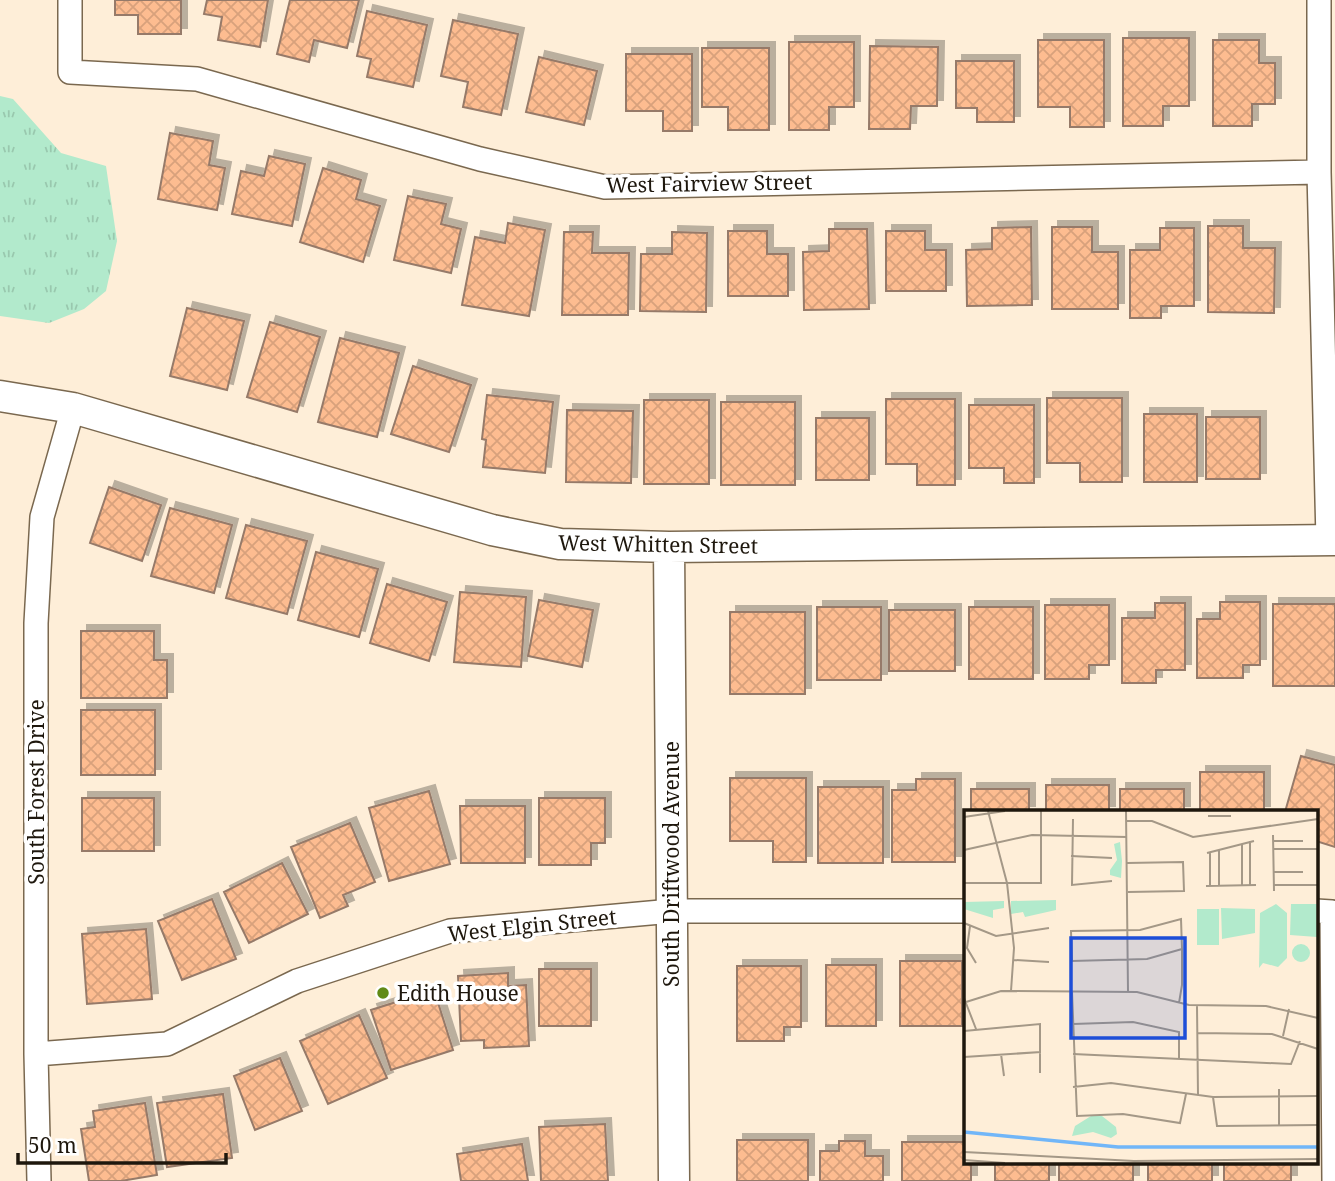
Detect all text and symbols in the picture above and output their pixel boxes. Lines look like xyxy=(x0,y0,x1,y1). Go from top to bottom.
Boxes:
street label: West Fairview Street xyxy=(606,167,812,199)
street label: West Whitten Street xyxy=(558,528,758,560)
street label: South Forest Drive xyxy=(22,699,50,885)
street label: South Driftwood Avenue xyxy=(657,741,685,987)
inset map xyxy=(964,810,1318,1164)
street label: West Elgin Street xyxy=(446,902,618,948)
place label: Edith House xyxy=(397,979,519,1007)
marker: Edith House xyxy=(375,985,391,1001)
scale bar xyxy=(18,1122,226,1166)
text: 50 m xyxy=(28,1131,77,1159)

